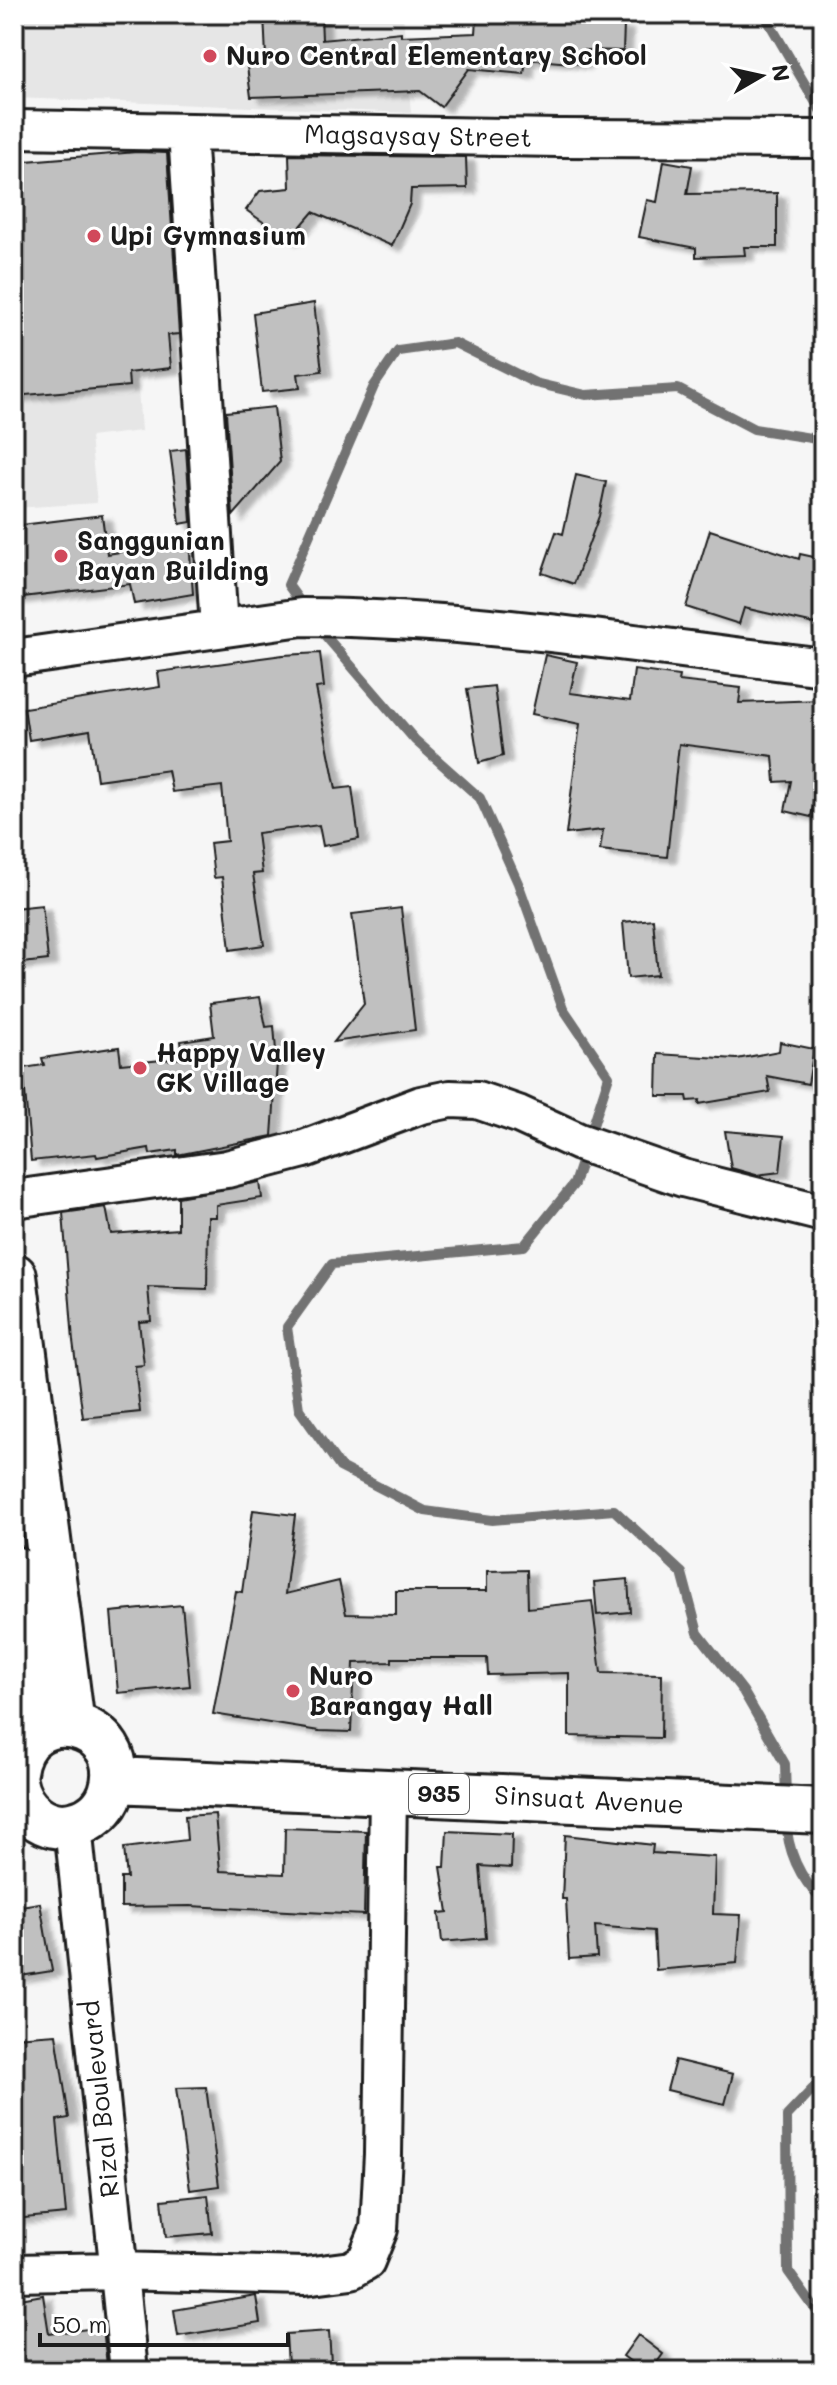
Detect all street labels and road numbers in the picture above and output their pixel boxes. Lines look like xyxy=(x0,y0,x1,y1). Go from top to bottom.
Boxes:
street label: Magsaysay Street xyxy=(304,116,532,154)
road number: 935 xyxy=(409,1774,469,1814)
street label: Sinsuat Avenue xyxy=(493,1777,685,1821)
street label: Rizal Boulevard xyxy=(72,1999,126,2199)

